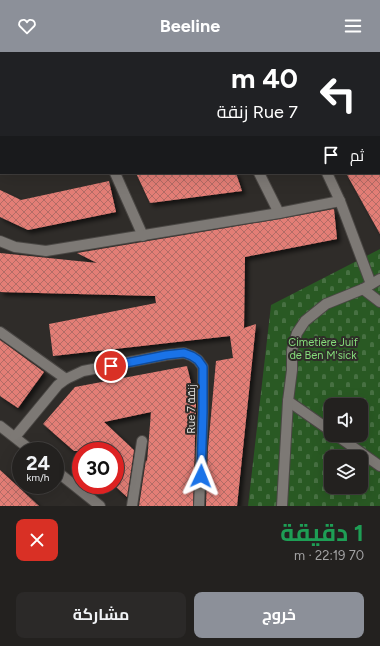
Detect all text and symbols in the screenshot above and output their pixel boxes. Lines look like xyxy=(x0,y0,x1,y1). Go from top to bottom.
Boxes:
icon: heart xyxy=(16,15,38,37)
text: Beeline xyxy=(160,15,220,37)
icon: menu xyxy=(342,15,364,37)
text: 40 m xyxy=(231,61,298,95)
icon: left xyxy=(312,68,364,120)
text: Rue 7 زنقة xyxy=(217,101,298,123)
icon: arrive xyxy=(320,144,342,166)
text: ثم xyxy=(350,147,364,165)
park label: Cimetière Juif de Ben M'sick xyxy=(288,336,359,362)
pin xyxy=(94,349,128,383)
icon: arrive xyxy=(100,355,122,377)
street label: Rue 7 زنقة xyxy=(185,384,198,434)
map controls xyxy=(324,398,368,494)
button: sound xyxy=(324,398,368,442)
speed limit sign: 30 xyxy=(72,442,124,494)
button: layers xyxy=(324,450,368,494)
text: 24 xyxy=(26,451,50,475)
position arrow xyxy=(180,455,222,497)
text: km/h xyxy=(27,471,49,484)
text: 1 دقيقة xyxy=(280,518,364,547)
button: close xyxy=(16,519,58,561)
text: 70 m · 22:19 xyxy=(294,548,364,563)
button: مشاركة xyxy=(16,592,186,638)
button: خروج xyxy=(194,592,364,638)

